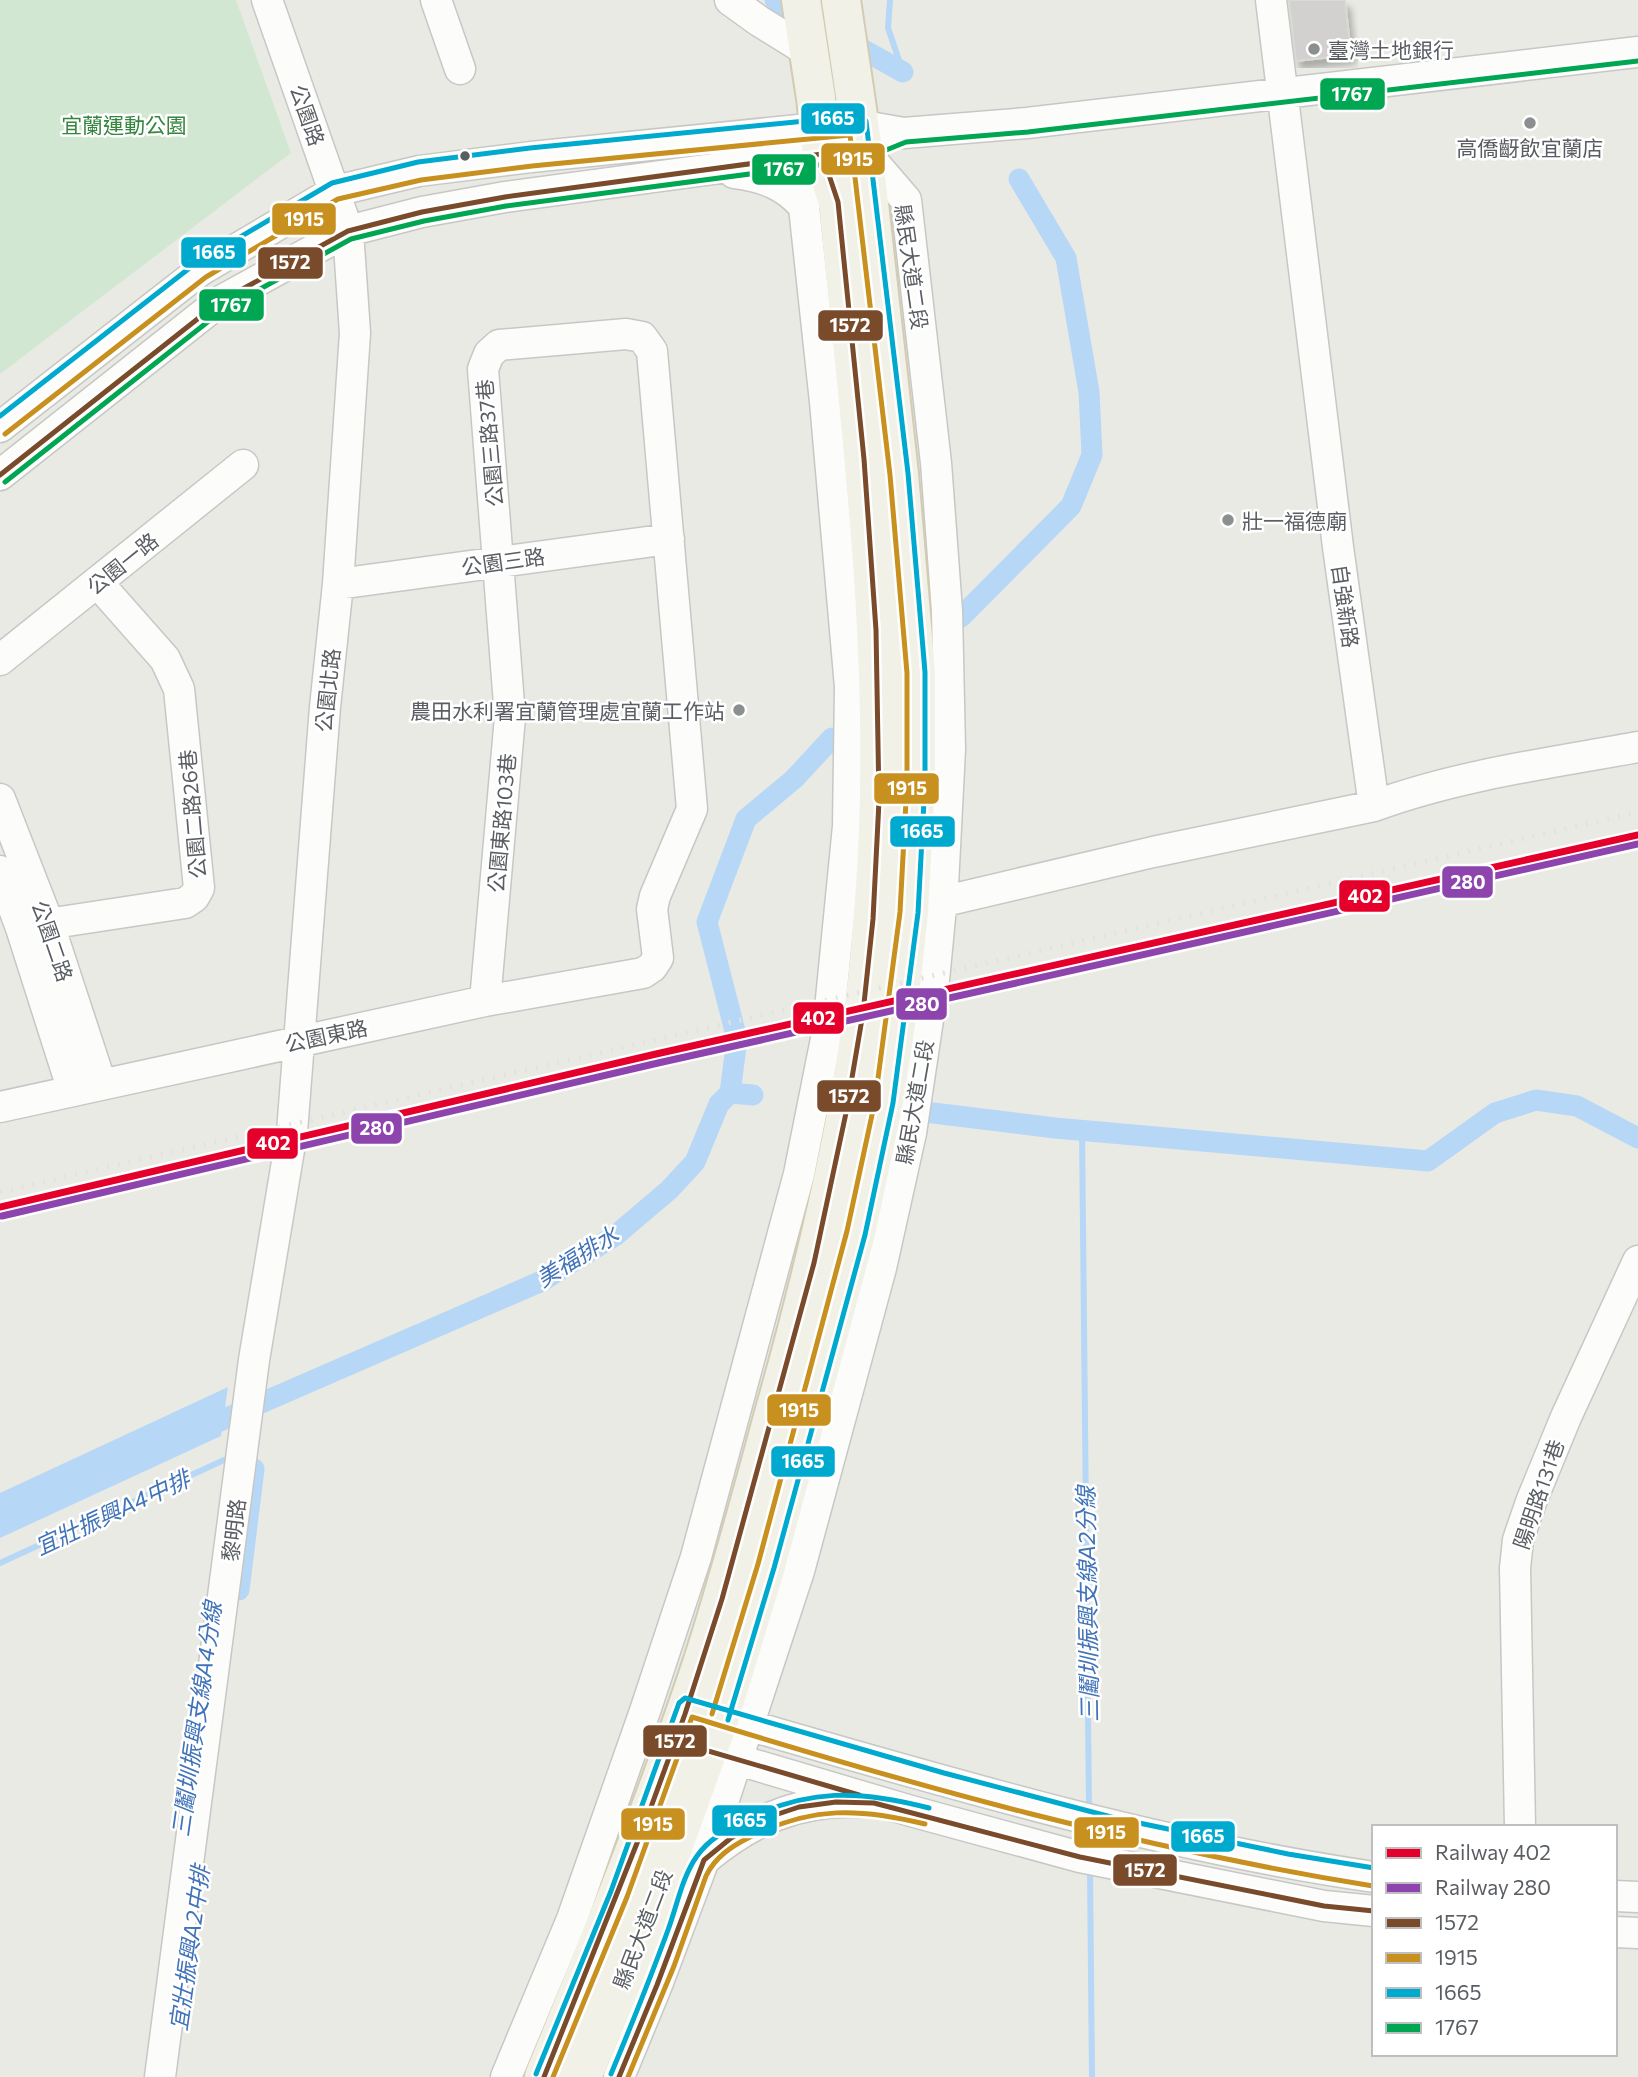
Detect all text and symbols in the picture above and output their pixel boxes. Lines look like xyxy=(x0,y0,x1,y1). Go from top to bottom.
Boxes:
place label: 臺灣土地銀行 xyxy=(1328,37,1454,62)
marker: 臺灣土地銀行 xyxy=(1306,41,1322,57)
line badge: 1767 xyxy=(1319,77,1386,111)
street label: 公園路 xyxy=(286,81,330,149)
text: 1767 xyxy=(1332,82,1372,105)
line badge: 1665 xyxy=(800,102,866,135)
text: 1665 xyxy=(811,106,855,129)
park label: 宜蘭運動公園 xyxy=(61,112,187,137)
marker: 高僑齖飲宜蘭店 xyxy=(1522,115,1538,131)
place label: 高僑齖飲宜蘭店 xyxy=(1457,135,1604,160)
line badge: 1915 xyxy=(820,142,886,176)
text: 1915 xyxy=(833,147,873,170)
unlabelled marker xyxy=(458,149,472,163)
line badge: 1767 xyxy=(751,153,817,186)
text: 1767 xyxy=(764,157,804,180)
line badge: 1915 xyxy=(271,202,337,236)
street label: 縣民大道二段 xyxy=(891,203,933,331)
text: 1915 xyxy=(284,207,324,230)
line badge: 1665 xyxy=(180,236,247,269)
text: 1665 xyxy=(192,240,236,263)
line badge: 1572 xyxy=(257,246,324,280)
text: 1572 xyxy=(270,250,310,273)
line badge: 1767 xyxy=(198,288,265,322)
text: 1767 xyxy=(211,293,251,316)
line badge: 1572 xyxy=(817,309,884,342)
text: 1572 xyxy=(830,313,870,336)
street label: 公園三路37巷 xyxy=(471,378,507,508)
place label: 壯一福德廟 xyxy=(1242,508,1347,533)
marker: 壯一福德廟 xyxy=(1220,512,1236,528)
street label: 公園一路 xyxy=(81,527,163,599)
street label: 公園三路 xyxy=(460,543,546,579)
street label: 自強新路 xyxy=(1328,563,1364,649)
street label: 公園北路 xyxy=(310,647,344,733)
place label: 農田水利署宜蘭管理處宜蘭工作站 xyxy=(410,698,725,723)
marker: 農田水利署宜蘭管理處宜蘭工作站 xyxy=(731,702,747,718)
street label: 公園二路26巷 xyxy=(174,748,210,880)
street label: 公園東路103巷 xyxy=(482,752,520,894)
line badge: 1915 xyxy=(873,772,940,805)
text: 1915 xyxy=(887,776,927,799)
line badge: 1665 xyxy=(889,815,956,848)
text: 1665 xyxy=(900,819,944,842)
line badge: 280 xyxy=(1441,865,1494,899)
text: 280 xyxy=(1450,870,1486,893)
line badge: 402 xyxy=(1338,879,1391,913)
text: 402 xyxy=(1348,884,1382,907)
street label: 公園二路 xyxy=(28,897,78,985)
line badge: 280 xyxy=(895,987,948,1021)
text: 280 xyxy=(904,992,940,1015)
line badge: 402 xyxy=(792,1001,845,1035)
text: 402 xyxy=(801,1006,835,1029)
street label: 公園東路 xyxy=(282,1014,370,1056)
street label: 縣民大道二段 xyxy=(891,1038,937,1166)
line badge: 1572 xyxy=(816,1079,882,1113)
text: 1572 xyxy=(829,1084,869,1107)
line badge: 280 xyxy=(350,1112,403,1145)
text: 280 xyxy=(359,1116,395,1139)
line badge: 402 xyxy=(246,1127,299,1160)
text: 402 xyxy=(256,1131,290,1154)
water label: 美福排水 xyxy=(531,1219,624,1292)
line badge: 1915 xyxy=(766,1393,832,1427)
text: 1915 xyxy=(779,1398,819,1421)
street label: 陽明路131巷 xyxy=(1508,1436,1568,1552)
line badge: 1665 xyxy=(770,1445,836,1478)
text: 1665 xyxy=(781,1449,825,1472)
water label: 宜壯振興A4中排 xyxy=(30,1463,197,1560)
water label: 三鬮圳振興支線A2分線 xyxy=(1071,1483,1103,1722)
street label: 黎明路 xyxy=(217,1497,249,1563)
water label: 三鬮圳振興支線A4分線 xyxy=(166,1597,227,1838)
line badge: 1572 xyxy=(642,1724,708,1758)
text: 1572 xyxy=(655,1729,695,1752)
line badge: 1665 xyxy=(711,1804,778,1837)
line badge: 1915 xyxy=(620,1807,686,1841)
text: 1665 xyxy=(723,1808,767,1831)
text: 1915 xyxy=(633,1812,673,1835)
line badge: 1915 xyxy=(1073,1816,1140,1849)
text: 1915 xyxy=(1086,1820,1126,1843)
line badge: 1665 xyxy=(1170,1820,1236,1853)
text: 1665 xyxy=(1181,1824,1225,1847)
legend xyxy=(1372,1825,1617,2056)
text: Railway 402 xyxy=(1435,1839,1551,1864)
line badge: 1572 xyxy=(1112,1853,1178,1887)
text: 1572 xyxy=(1125,1858,1165,1881)
water label: 宜壯振興A2中排 xyxy=(164,1861,215,2032)
street label: 縣民大道二段 xyxy=(608,1866,676,1992)
text: Railway 280 xyxy=(1435,1874,1551,1899)
text: 1572 xyxy=(1435,1909,1479,1934)
text: 1915 xyxy=(1435,1944,1478,1969)
text: 1665 xyxy=(1435,1979,1482,2004)
text: 1767 xyxy=(1435,2014,1479,2039)

